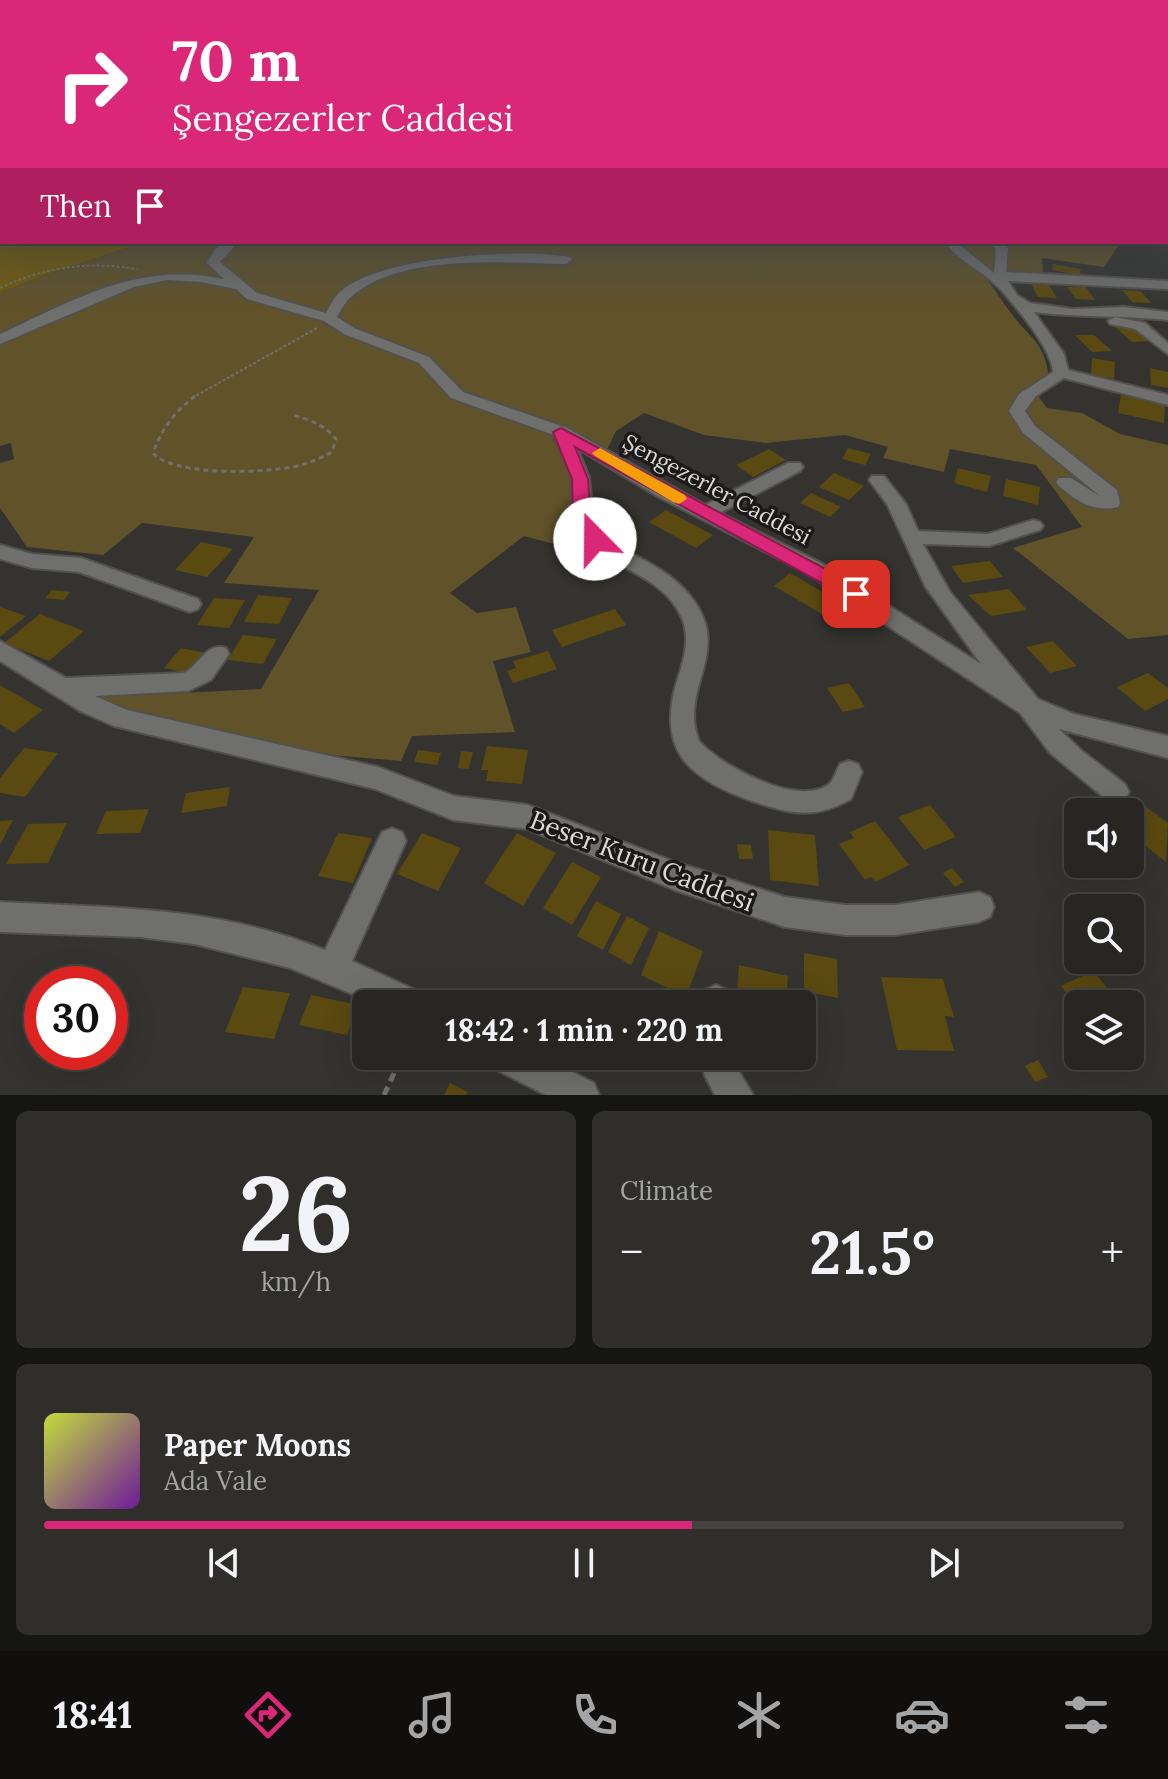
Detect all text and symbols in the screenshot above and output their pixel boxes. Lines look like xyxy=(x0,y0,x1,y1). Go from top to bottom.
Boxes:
text: 70 m xyxy=(172,25,300,96)
icon: right xyxy=(40,32,144,136)
text: Şengezerler Caddesi xyxy=(172,95,514,141)
icon: arrive xyxy=(128,184,172,228)
text: Then xyxy=(40,187,112,225)
street label: Şengezerler Caddesi xyxy=(618,428,816,550)
position arrow xyxy=(553,497,637,581)
pin xyxy=(822,560,890,628)
icon: arrive xyxy=(834,572,878,616)
map controls xyxy=(1064,798,1144,1070)
button: sound xyxy=(1064,798,1144,878)
street label: Beser Kuru Caddesi xyxy=(526,803,759,918)
button: search xyxy=(1064,894,1144,974)
speed limit sign: 30 xyxy=(24,966,128,1070)
button: layers xyxy=(1064,990,1144,1070)
text: 18:42 · 1 min · 220 m xyxy=(445,1011,723,1049)
text: 26 xyxy=(238,1146,354,1279)
text: Climate xyxy=(620,1174,713,1207)
text: 21.5° xyxy=(809,1214,935,1290)
text: − xyxy=(620,1224,643,1280)
text: + xyxy=(1101,1224,1124,1280)
text: km/h xyxy=(261,1265,331,1298)
text: Paper Moons xyxy=(164,1426,351,1464)
text: Ada Vale xyxy=(164,1464,267,1497)
icon: previous xyxy=(202,1541,246,1585)
icon: pause xyxy=(562,1541,606,1585)
icon: next xyxy=(922,1541,966,1585)
icon: directions xyxy=(240,1687,296,1743)
icon: music xyxy=(404,1687,460,1743)
icon: phone xyxy=(567,1687,623,1743)
icon: climate xyxy=(731,1687,787,1743)
icon: car xyxy=(894,1687,950,1743)
icon: filters xyxy=(1058,1687,1114,1743)
text: 18:41 xyxy=(54,1692,132,1738)

